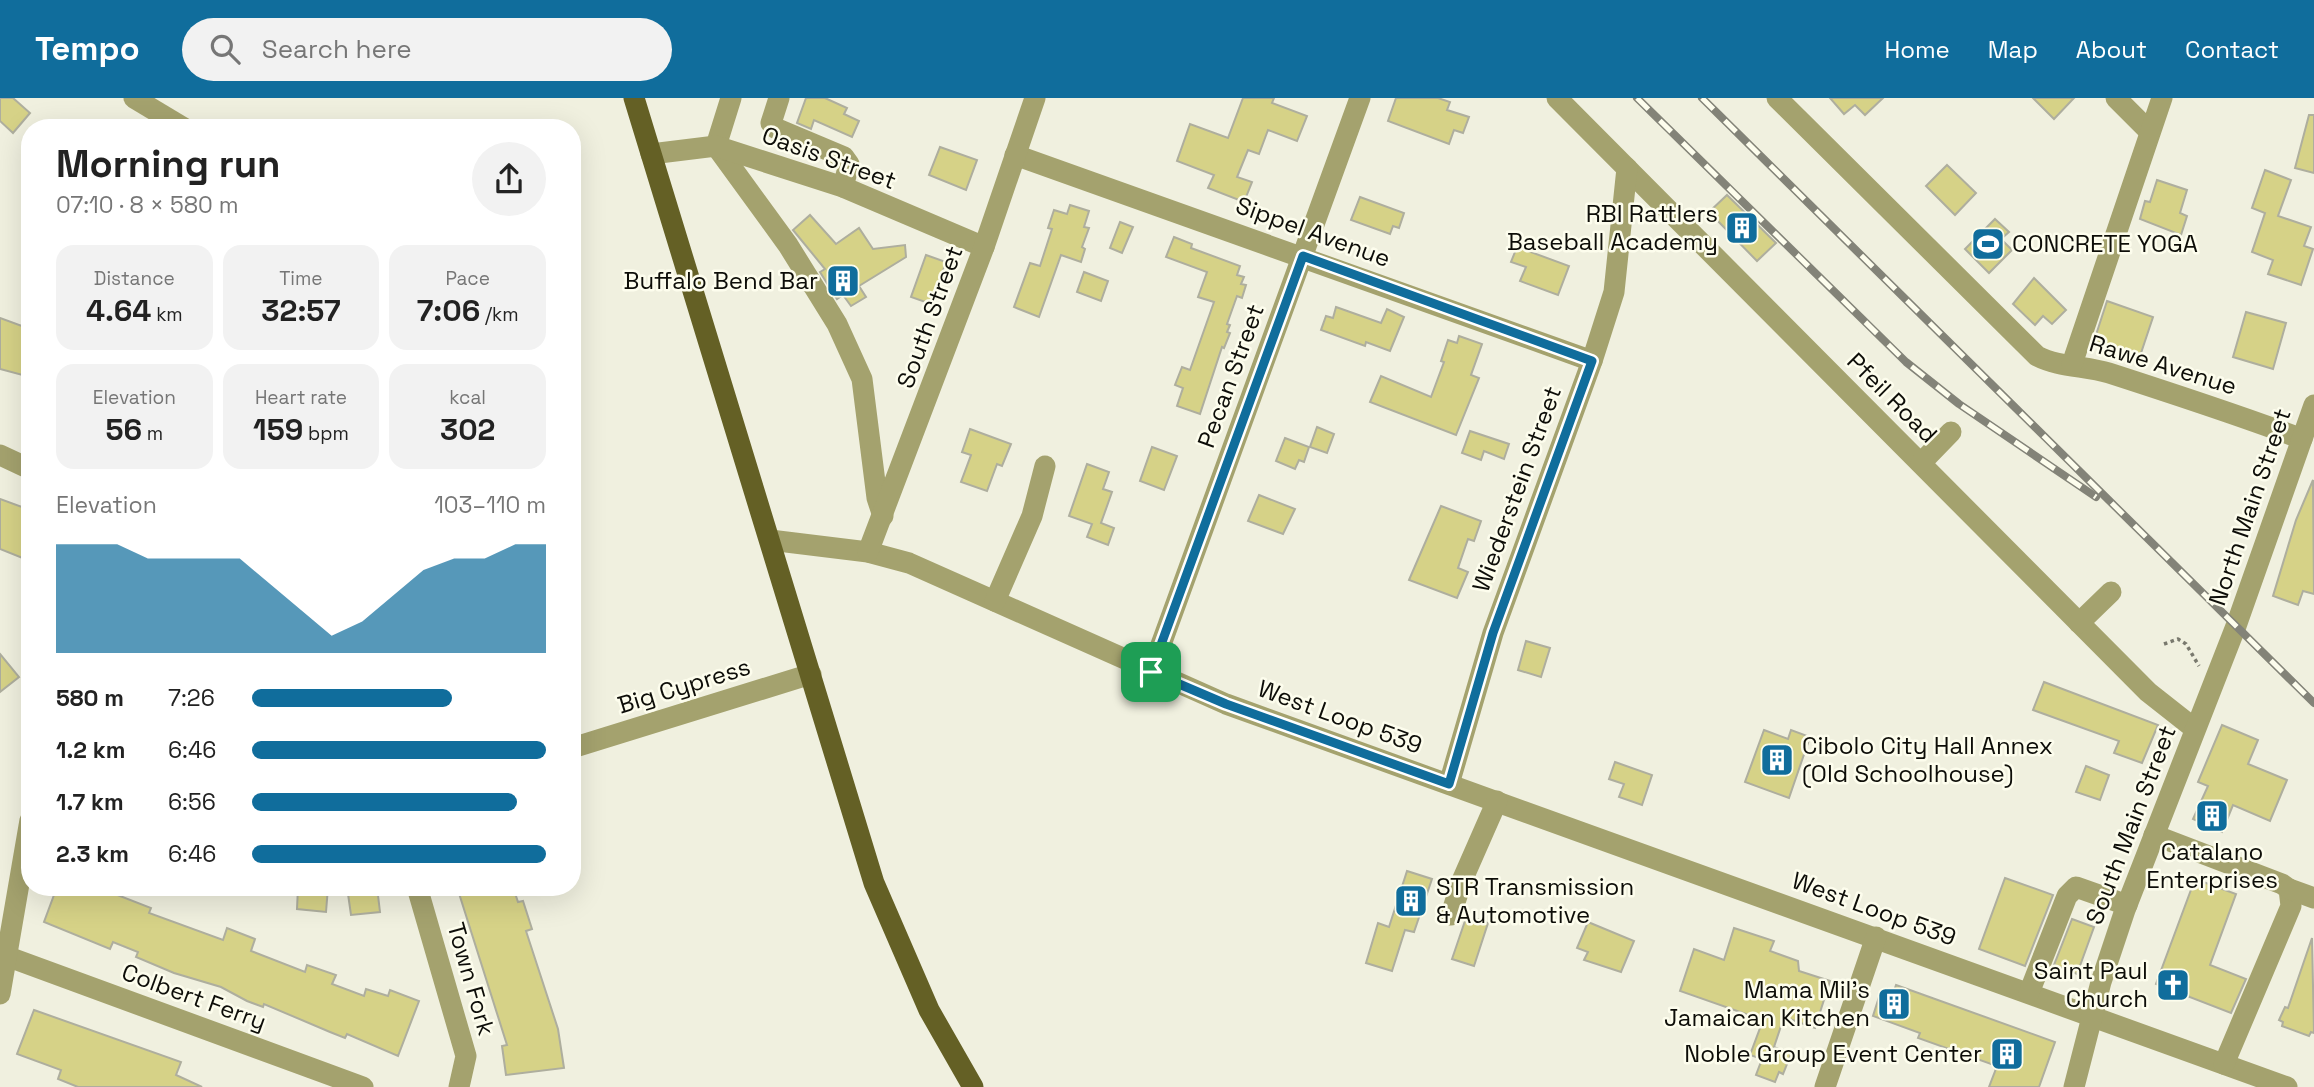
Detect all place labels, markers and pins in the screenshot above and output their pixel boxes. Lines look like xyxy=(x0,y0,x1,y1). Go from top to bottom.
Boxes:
place label: RBI Rattlers Baseball Academy xyxy=(1507,198,1718,257)
building icon: RBI Rattlers Baseball Academy xyxy=(1723,209,1761,247)
sports icon: CONCRETE YOGA xyxy=(1969,225,2007,263)
place label: CONCRETE YOGA xyxy=(2012,228,2198,259)
building icon: Buffalo Bend Bar xyxy=(824,262,862,300)
place label: Buffalo Bend Bar xyxy=(624,265,818,296)
pin xyxy=(1121,642,1181,702)
place label: Cibolo City Hall Annex (Old Schoolhouse) xyxy=(1802,730,2053,789)
building icon: Cibolo City Hall Annex (Old Schoolhouse) xyxy=(1758,741,1796,779)
building icon: Catalano Enterprises xyxy=(2193,797,2231,835)
place label: Catalano Enterprises xyxy=(2146,836,2278,895)
place label: STR Transmission & Automotive xyxy=(1436,871,1634,930)
building icon: STR Transmission & Automotive xyxy=(1392,882,1430,920)
place label: Saint Paul Church xyxy=(2034,955,2148,1014)
church icon: Saint Paul Church xyxy=(2154,966,2192,1004)
place label: Mama Mil's Jamaican Kitchen xyxy=(1664,974,1870,1033)
building icon: Mama Mil's Jamaican Kitchen xyxy=(1875,985,1913,1023)
building icon: Noble Group Event Center xyxy=(1988,1035,2026,1073)
place label: Noble Group Event Center xyxy=(1684,1038,1982,1069)

